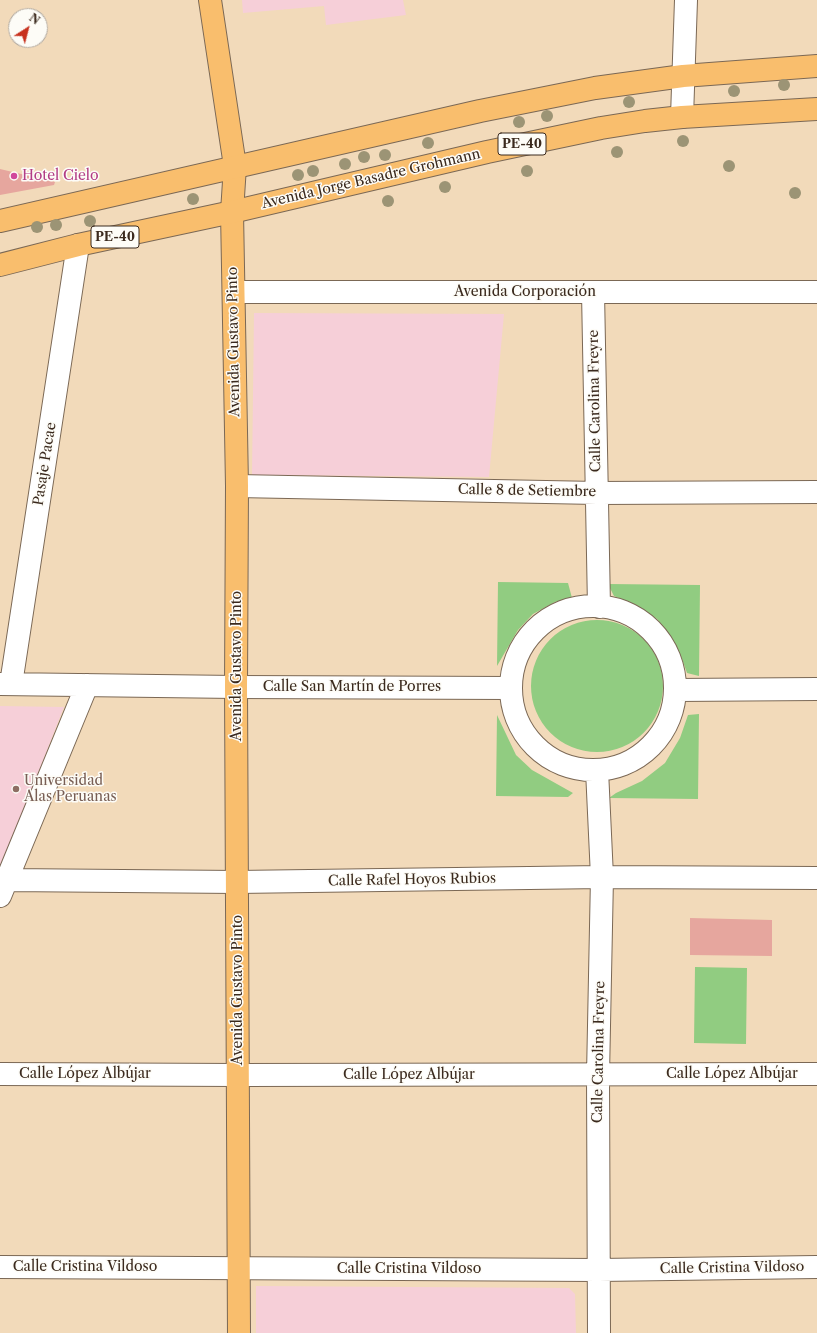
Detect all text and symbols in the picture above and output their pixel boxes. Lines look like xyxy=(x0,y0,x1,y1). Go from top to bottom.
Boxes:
north arrow xyxy=(8,8,48,48)
text: N xyxy=(26,11,42,28)
road number: PE-40 xyxy=(498,133,546,155)
street label: Avenida Jorge Basadre Grohmann xyxy=(260,146,482,212)
place label: Hotel Cielo xyxy=(22,168,99,184)
marker: Hotel Cielo xyxy=(9,171,19,181)
road number: PE-40 xyxy=(91,226,139,248)
street label: Avenida Gustavo Pinto xyxy=(224,267,244,417)
street label: Avenida Corporación xyxy=(454,284,596,300)
street label: Calle Carolina Freyre xyxy=(585,330,605,472)
street label: Pasaje Pacae xyxy=(30,421,60,507)
street label: Calle 8 de Setiembre xyxy=(458,481,596,501)
street label: Avenida Gustavo Pinto xyxy=(229,591,245,741)
street label: Calle San Martín de Porres xyxy=(263,679,441,695)
place label: Universidad Alas Peruanas xyxy=(24,773,117,806)
marker: Universidad Alas Peruanas xyxy=(11,784,21,794)
street label: Calle Rafel Hoyos Rubios xyxy=(328,870,496,890)
street label: Avenida Gustavo Pinto xyxy=(230,915,246,1065)
street label: Calle Carolina Freyre xyxy=(589,981,609,1123)
street label: Calle López Albújar xyxy=(19,1066,151,1082)
street label: Calle López Albújar xyxy=(666,1066,798,1082)
street label: Calle López Albújar xyxy=(343,1067,475,1083)
street label: Calle Cristina Vildoso xyxy=(660,1258,804,1278)
street label: Calle Cristina Vildoso xyxy=(13,1259,157,1275)
street label: Calle Cristina Vildoso xyxy=(337,1261,481,1277)

